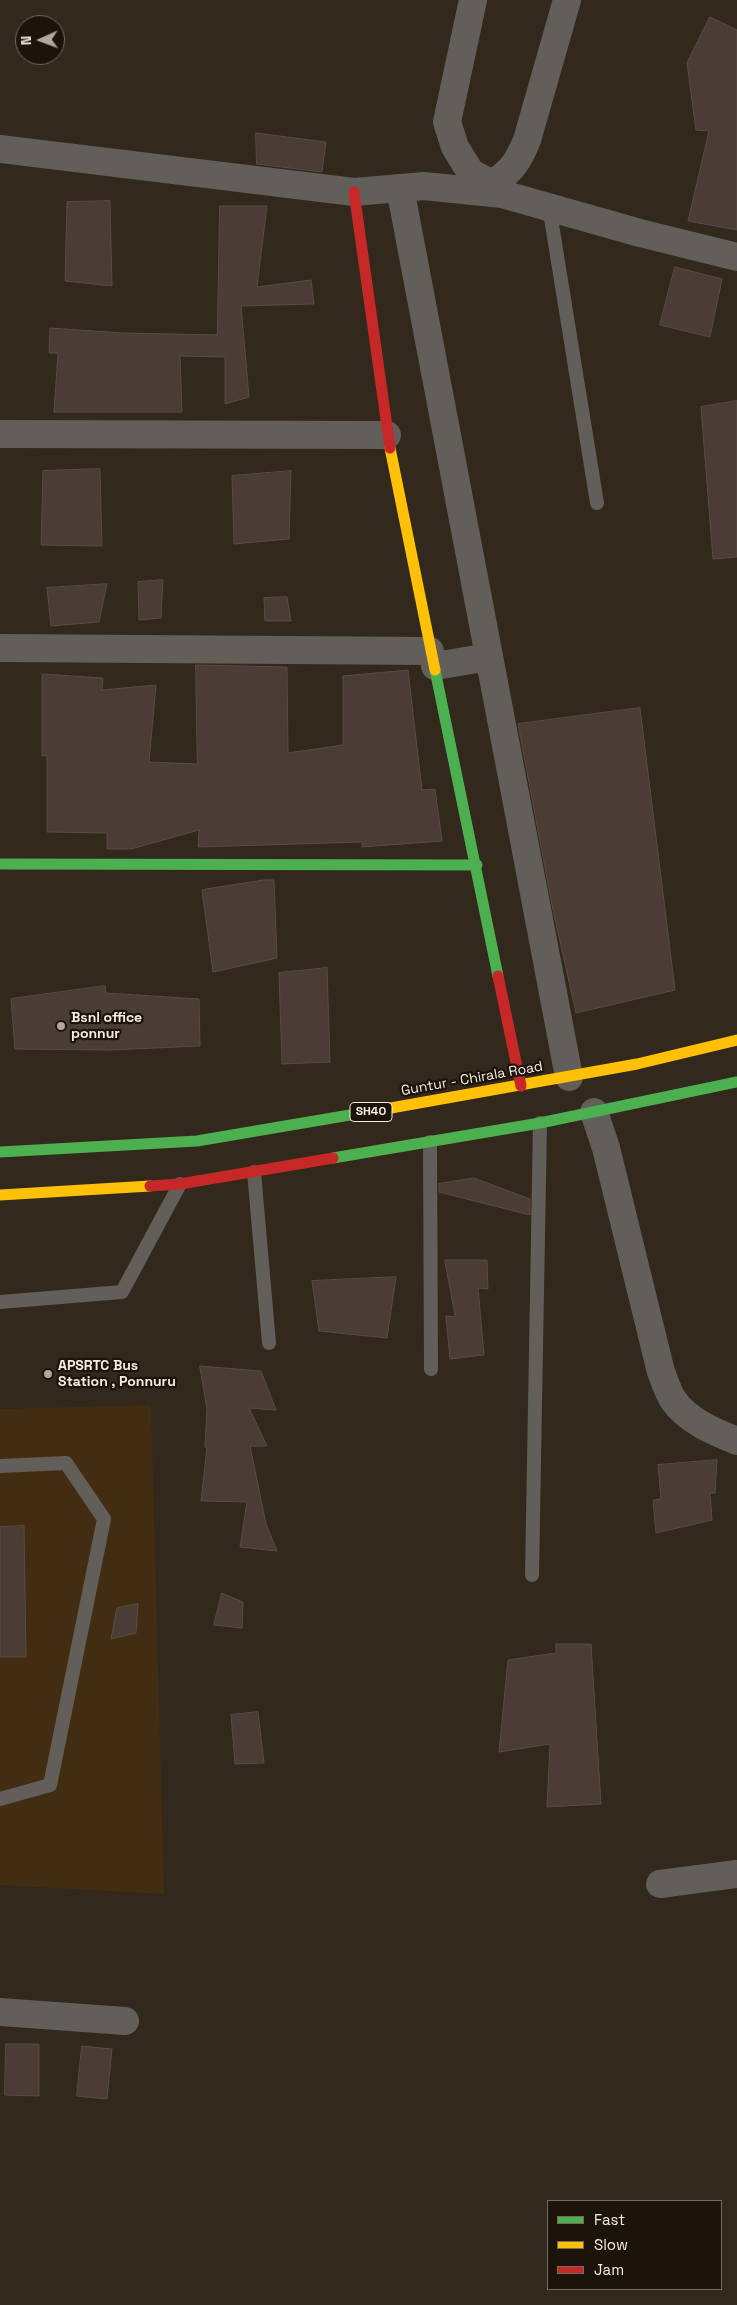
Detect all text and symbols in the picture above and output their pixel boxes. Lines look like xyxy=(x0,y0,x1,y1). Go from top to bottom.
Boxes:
north arrow xyxy=(15,15,65,65)
text: N xyxy=(17,35,35,46)
place label: Bsnl office ponnur xyxy=(71,1010,142,1042)
marker: Bsnl office ponnur xyxy=(55,1020,67,1032)
street label: Guntur - Chirala Road xyxy=(400,1058,544,1100)
road number: SH40 xyxy=(350,1102,392,1122)
place label: APSRTC Bus Station , Ponnuru xyxy=(58,1358,176,1390)
marker: APSRTC Bus Station , Ponnuru xyxy=(42,1368,54,1380)
legend xyxy=(547,2200,722,2290)
text: Fast xyxy=(594,2210,625,2229)
text: Slow xyxy=(594,2235,628,2254)
text: Jam xyxy=(594,2260,624,2279)

